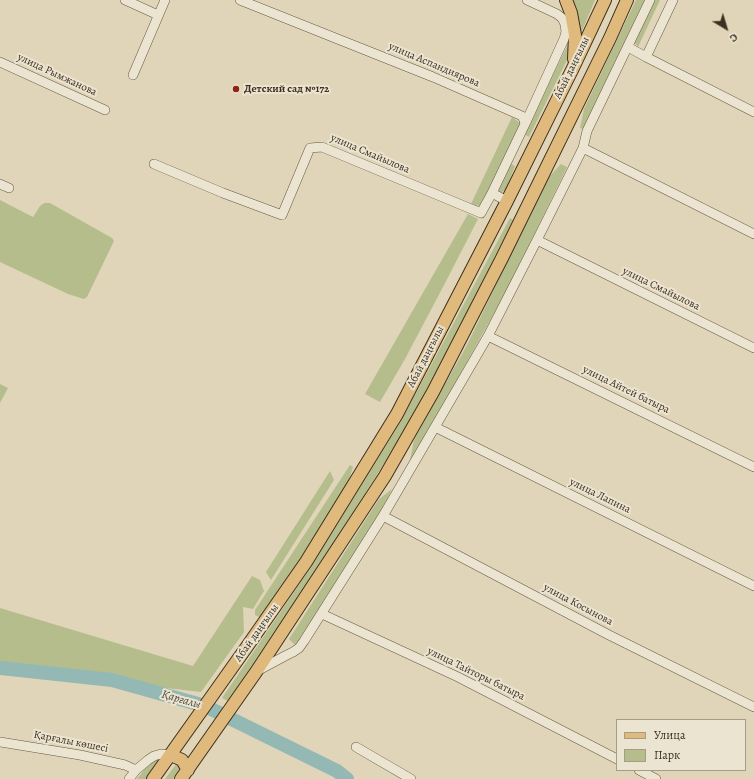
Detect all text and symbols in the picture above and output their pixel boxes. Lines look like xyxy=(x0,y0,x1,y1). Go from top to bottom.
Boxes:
north arrow xyxy=(706,8,746,48)
text: С xyxy=(726,30,741,46)
street label: Абай даңғылы xyxy=(551,35,593,101)
street label: улица Аспандиярова xyxy=(386,40,482,90)
street label: улица Рымжанова xyxy=(15,51,99,99)
place label: Детский сад №172 xyxy=(244,82,329,96)
marker: Детский сад №172 xyxy=(231,84,241,94)
street label: улица Смайылова xyxy=(329,131,411,177)
street label: улица Смайылова xyxy=(620,265,702,313)
street label: Абай даңғылы xyxy=(405,324,447,390)
street label: улица Айтей батыра xyxy=(580,363,672,417)
street label: улица Лапина xyxy=(567,476,633,516)
street label: улица Косынова xyxy=(541,581,615,629)
street label: Абай даңғылы xyxy=(232,602,282,664)
street label: улица Тайторы батыра xyxy=(425,645,527,703)
water label: Қарғалы xyxy=(160,688,202,712)
legend xyxy=(616,719,746,771)
text: Улица xyxy=(654,727,685,743)
street label: Қарғалы көшесі xyxy=(33,728,109,756)
text: Парк xyxy=(654,747,680,763)

